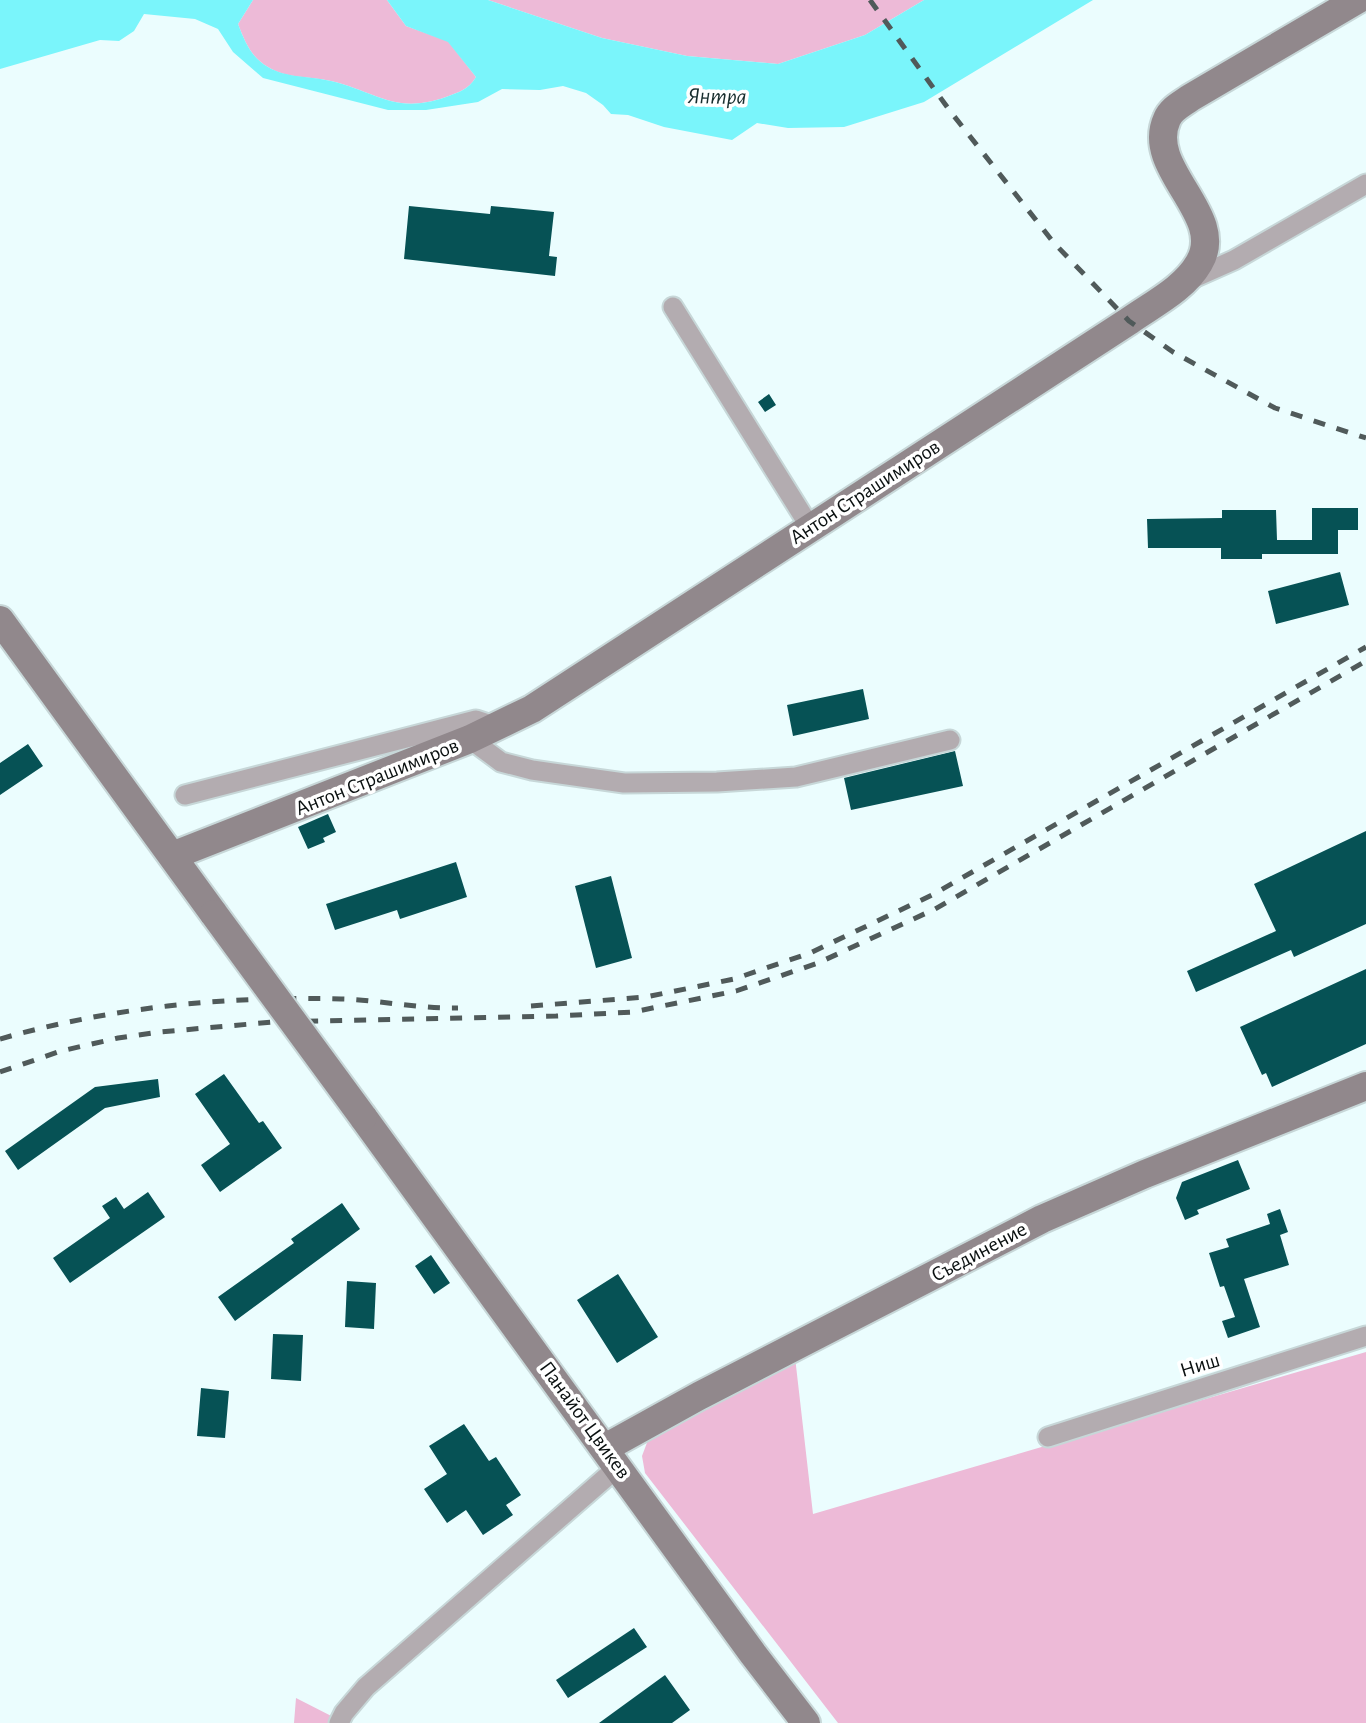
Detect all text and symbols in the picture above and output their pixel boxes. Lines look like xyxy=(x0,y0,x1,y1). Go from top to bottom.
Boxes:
water label: Янтра xyxy=(687,85,747,109)
street label: Антон Страшимиров xyxy=(786,436,944,548)
street label: Антон Страшимиров xyxy=(292,735,462,819)
street label: Съединение xyxy=(928,1218,1030,1286)
street label: Ниш xyxy=(1178,1349,1222,1381)
street label: Панайот Цвикев xyxy=(536,1358,634,1482)

